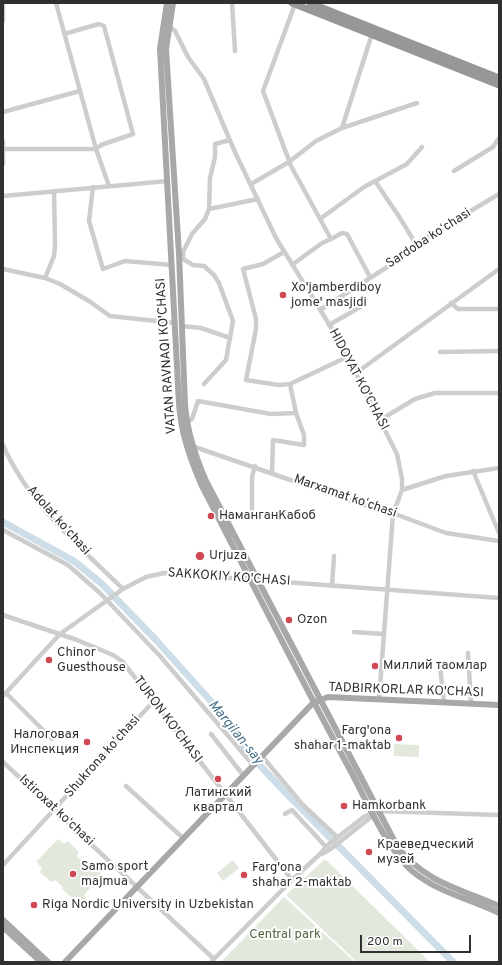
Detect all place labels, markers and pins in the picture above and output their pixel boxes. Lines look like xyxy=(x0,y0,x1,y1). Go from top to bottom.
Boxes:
place label: Xo'jamberdiboy jome' masjidi xyxy=(291,280,381,311)
marker: Xo'jamberdiboy jome' masjidi xyxy=(278,290,288,300)
place label: НаманганКабоб xyxy=(219,508,316,524)
marker: НаманганКабоб xyxy=(206,511,216,521)
place label: Urjuza xyxy=(209,548,247,564)
marker: Urjuza xyxy=(194,550,206,562)
place label: Ozon xyxy=(297,612,327,628)
marker: Ozon xyxy=(284,615,294,625)
place label: Chinor Guesthouse xyxy=(57,645,126,676)
marker: Chinor Guesthouse xyxy=(44,655,54,665)
place label: Миллий таомлар xyxy=(383,658,487,674)
marker: Миллий таомлар xyxy=(370,661,380,671)
place label: Farg'ona shahar 1-maktab xyxy=(294,723,391,754)
place label: Налоговая Инспекция xyxy=(10,727,79,758)
marker: Farg'ona shahar 1-maktab xyxy=(394,733,404,743)
marker: Налоговая Инспекция xyxy=(82,737,92,747)
marker: Латинский квартал xyxy=(213,774,223,784)
place label: Латинский квартал xyxy=(184,785,252,816)
place label: Hamkorbank xyxy=(352,798,426,814)
marker: Hamkorbank xyxy=(339,801,349,811)
place label: Краеведческий музей xyxy=(377,837,474,868)
marker: Краеведческий музей xyxy=(364,847,374,857)
place label: Samo sport majmua xyxy=(81,859,148,890)
place label: Farg'ona shahar 2-maktab xyxy=(252,860,352,891)
marker: Samo sport majmua xyxy=(68,869,78,879)
marker: Farg'ona shahar 2-maktab xyxy=(239,870,249,880)
place label: Riga Nordic University in Uzbekistan xyxy=(42,897,254,913)
marker: Riga Nordic University in Uzbekistan xyxy=(29,900,39,910)

